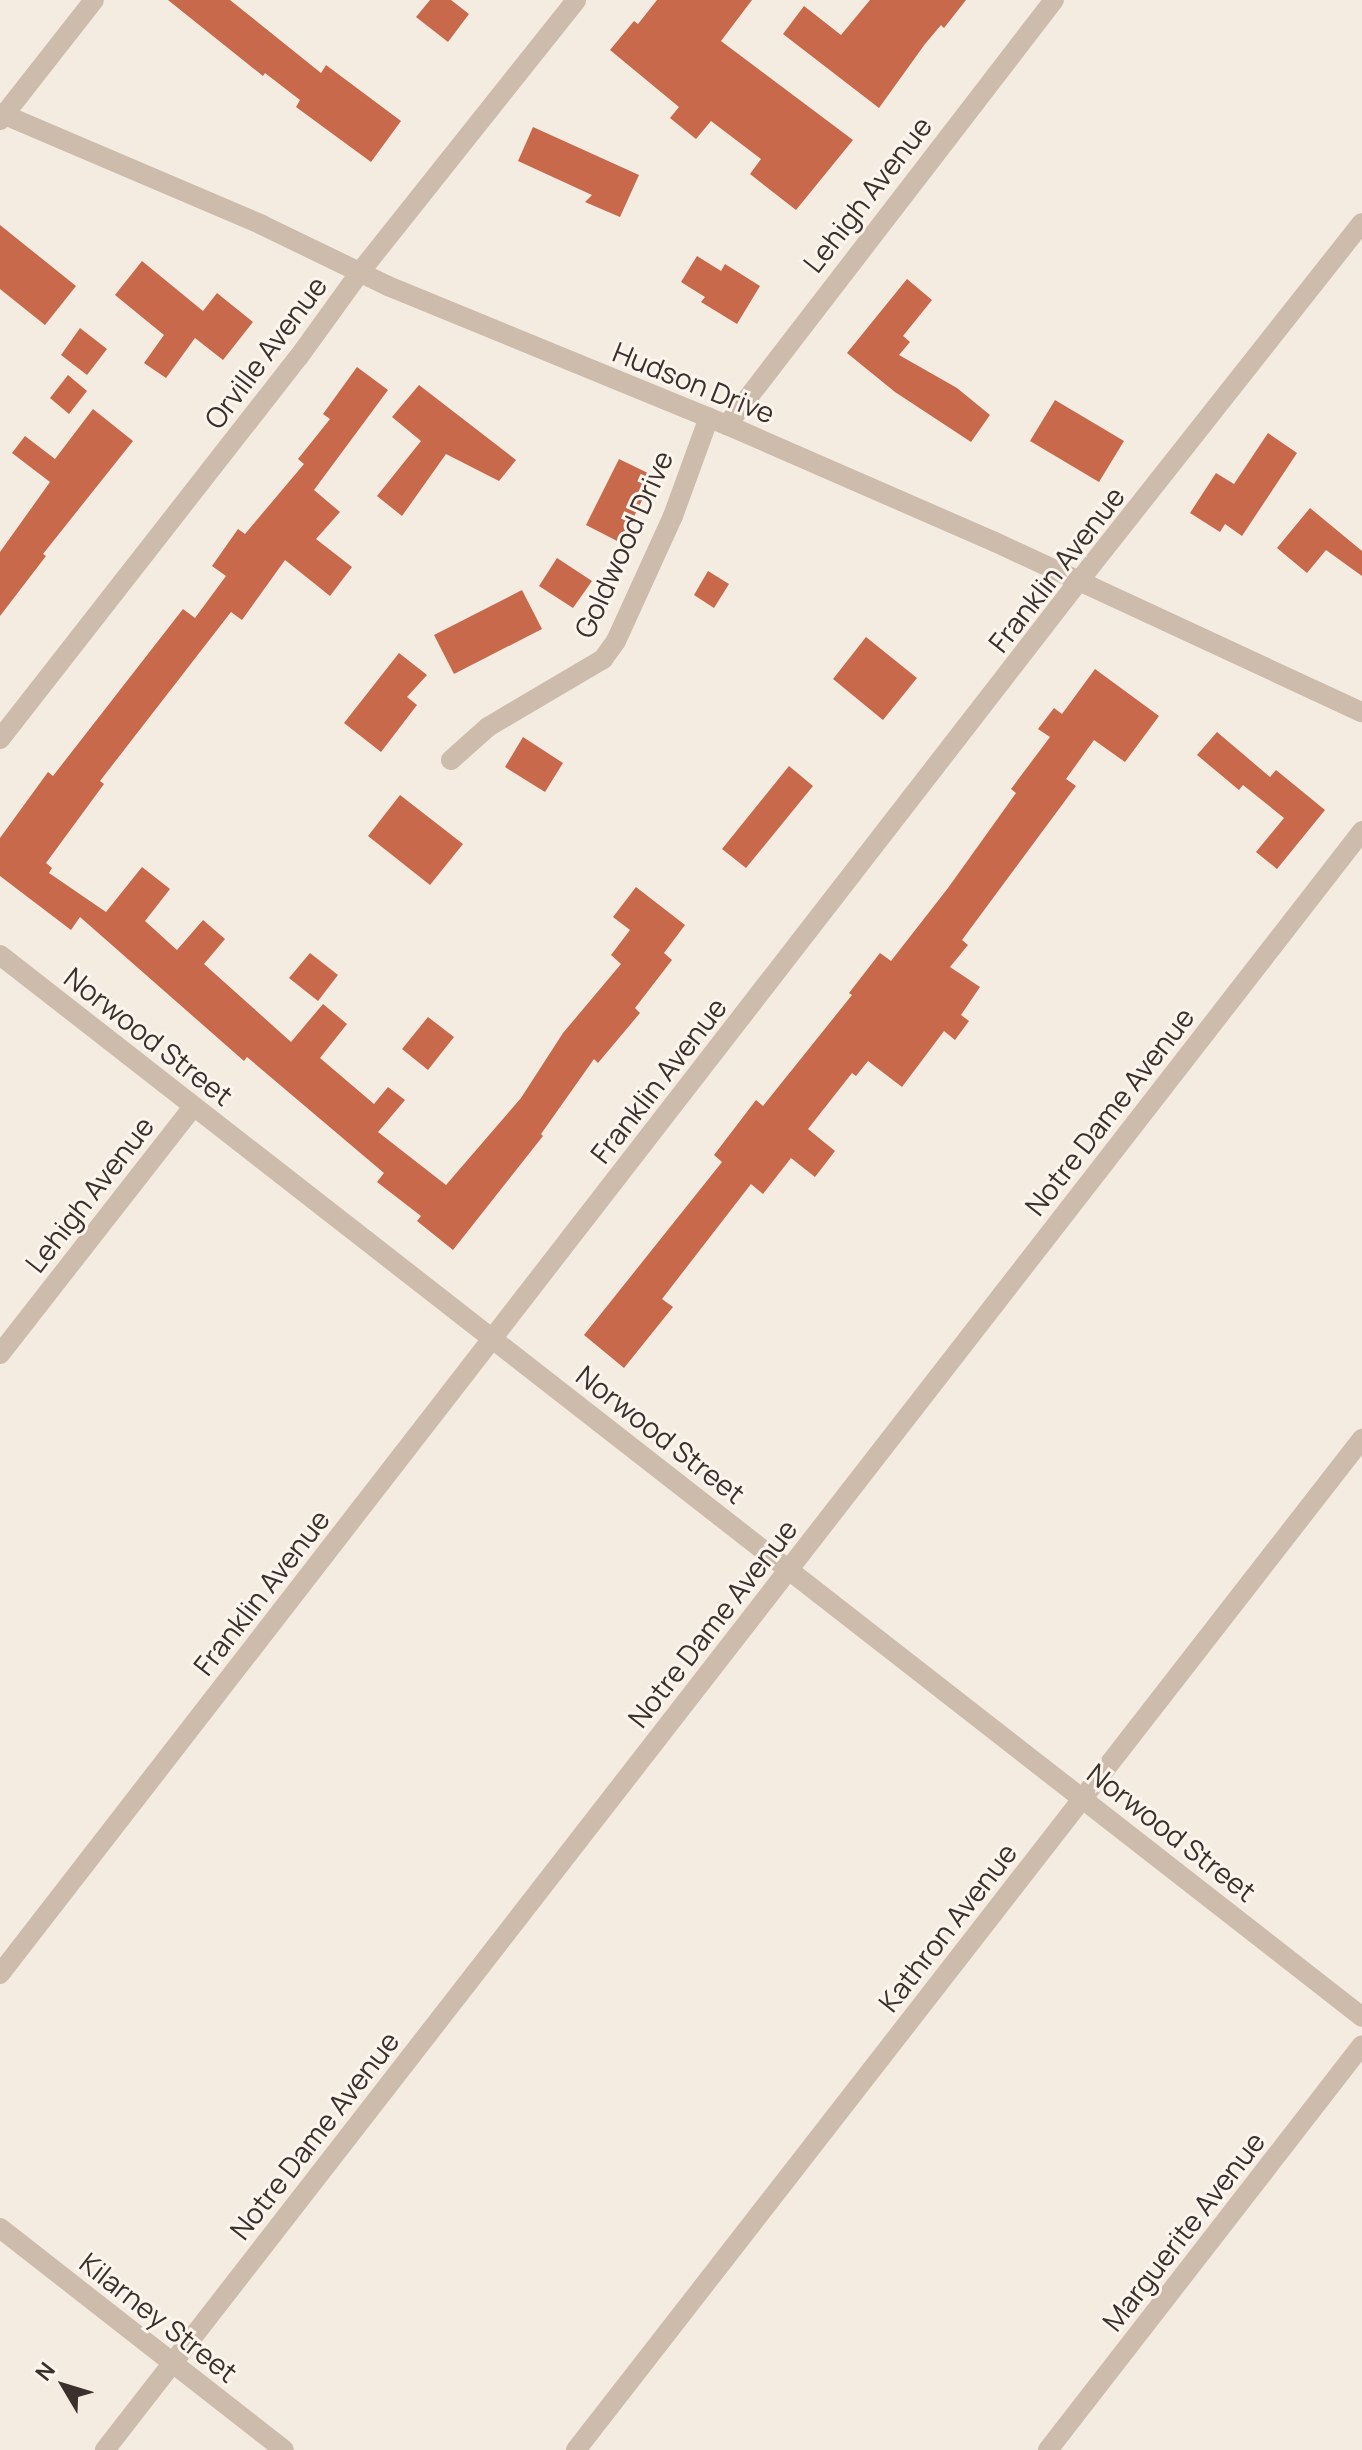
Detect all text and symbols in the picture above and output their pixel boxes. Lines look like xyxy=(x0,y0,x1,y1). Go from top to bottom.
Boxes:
street label: Lehigh Avenue xyxy=(796,109,938,279)
street label: Orville Avenue xyxy=(197,269,333,435)
street label: Hudson Drive xyxy=(608,334,780,430)
street label: Goldwood Drive xyxy=(567,445,679,643)
street label: Franklin Avenue xyxy=(981,480,1131,658)
street label: Norwood Street xyxy=(58,960,240,1112)
street label: Franklin Avenue xyxy=(583,991,733,1169)
street label: Notre Dame Avenue xyxy=(1017,1000,1201,1222)
street label: Lehigh Avenue xyxy=(18,1109,160,1279)
street label: Norwood Street xyxy=(570,1358,752,1510)
street label: Franklin Avenue xyxy=(186,1503,336,1681)
street label: Notre Dame Avenue xyxy=(620,1512,804,1734)
street label: Norwood Street xyxy=(1081,1756,1263,1908)
street label: Kathron Avenue xyxy=(871,1836,1023,2018)
street label: Notre Dame Avenue xyxy=(222,2024,406,2246)
street label: Marguerite Avenue xyxy=(1095,2125,1271,2337)
street label: Kilarney Street xyxy=(74,2245,244,2389)
north arrow xyxy=(24,2346,104,2426)
text: N xyxy=(28,2356,62,2387)

